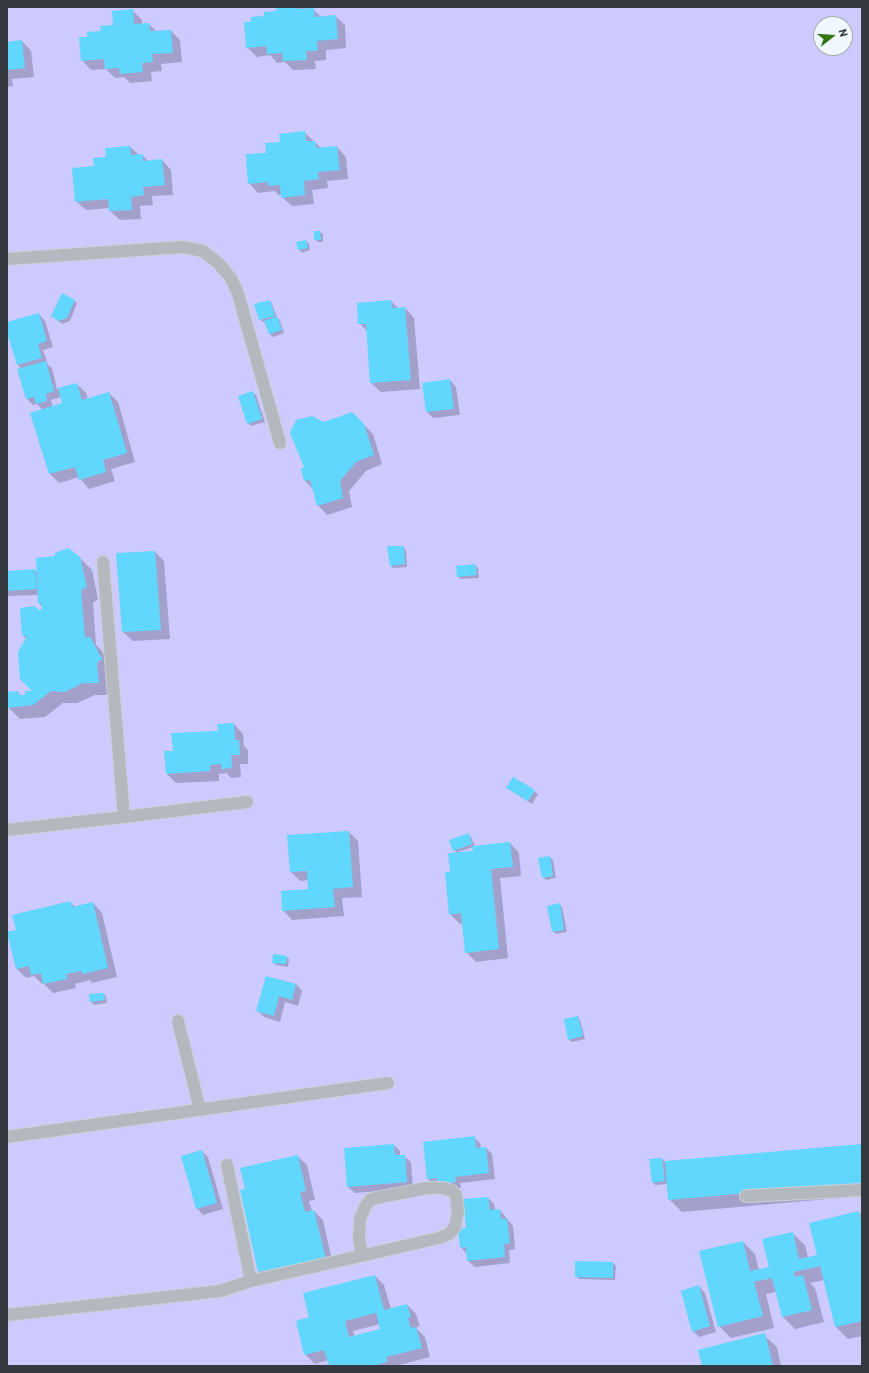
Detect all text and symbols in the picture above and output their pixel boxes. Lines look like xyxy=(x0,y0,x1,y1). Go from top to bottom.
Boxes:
north arrow xyxy=(813,16,853,56)
text: N xyxy=(837,27,851,38)

